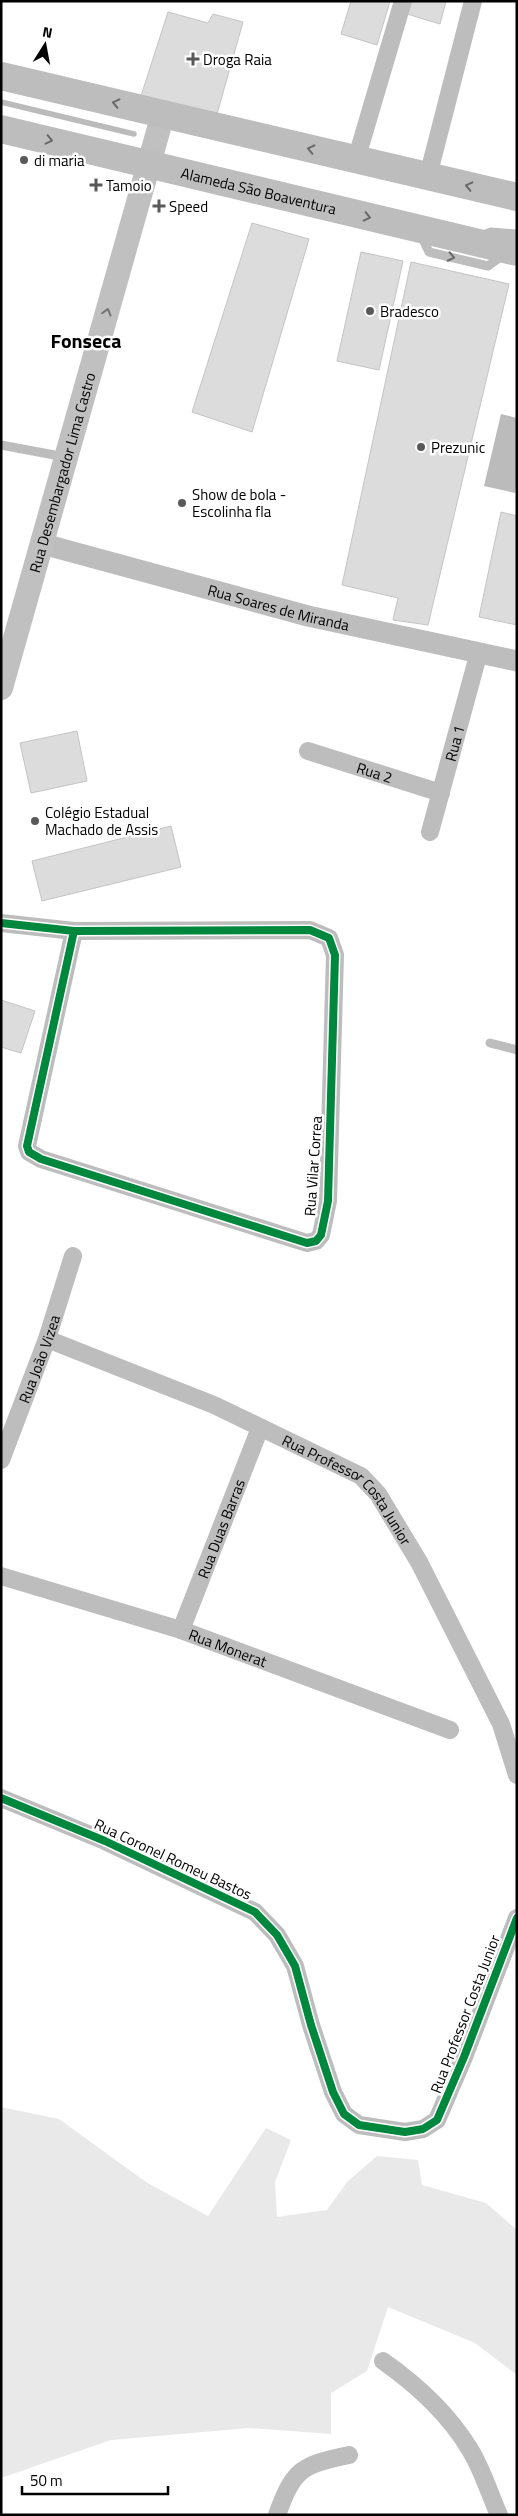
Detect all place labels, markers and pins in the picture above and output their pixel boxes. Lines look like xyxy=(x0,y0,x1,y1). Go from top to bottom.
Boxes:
place label: Droga Raia xyxy=(203,48,272,71)
marker: Droga Raia xyxy=(187,53,199,65)
place label: di maria xyxy=(34,149,85,172)
marker: di maria xyxy=(18,154,30,166)
place label: Tamoio xyxy=(106,174,152,197)
marker: Tamoio xyxy=(90,179,102,191)
place label: Speed xyxy=(169,195,208,218)
marker: Speed xyxy=(153,200,165,212)
place label: Bradesco xyxy=(380,300,439,323)
marker: Bradesco xyxy=(364,305,376,317)
place label: Prezunic xyxy=(431,436,485,459)
marker: Prezunic xyxy=(415,441,427,453)
place label: Show de bola - Escolinha fla xyxy=(192,483,286,523)
marker: Show de bola - Escolinha fla xyxy=(176,497,188,509)
place label: Colégio Estadual Machado de Assis xyxy=(45,801,158,841)
marker: Colégio Estadual Machado de Assis xyxy=(29,815,41,827)

